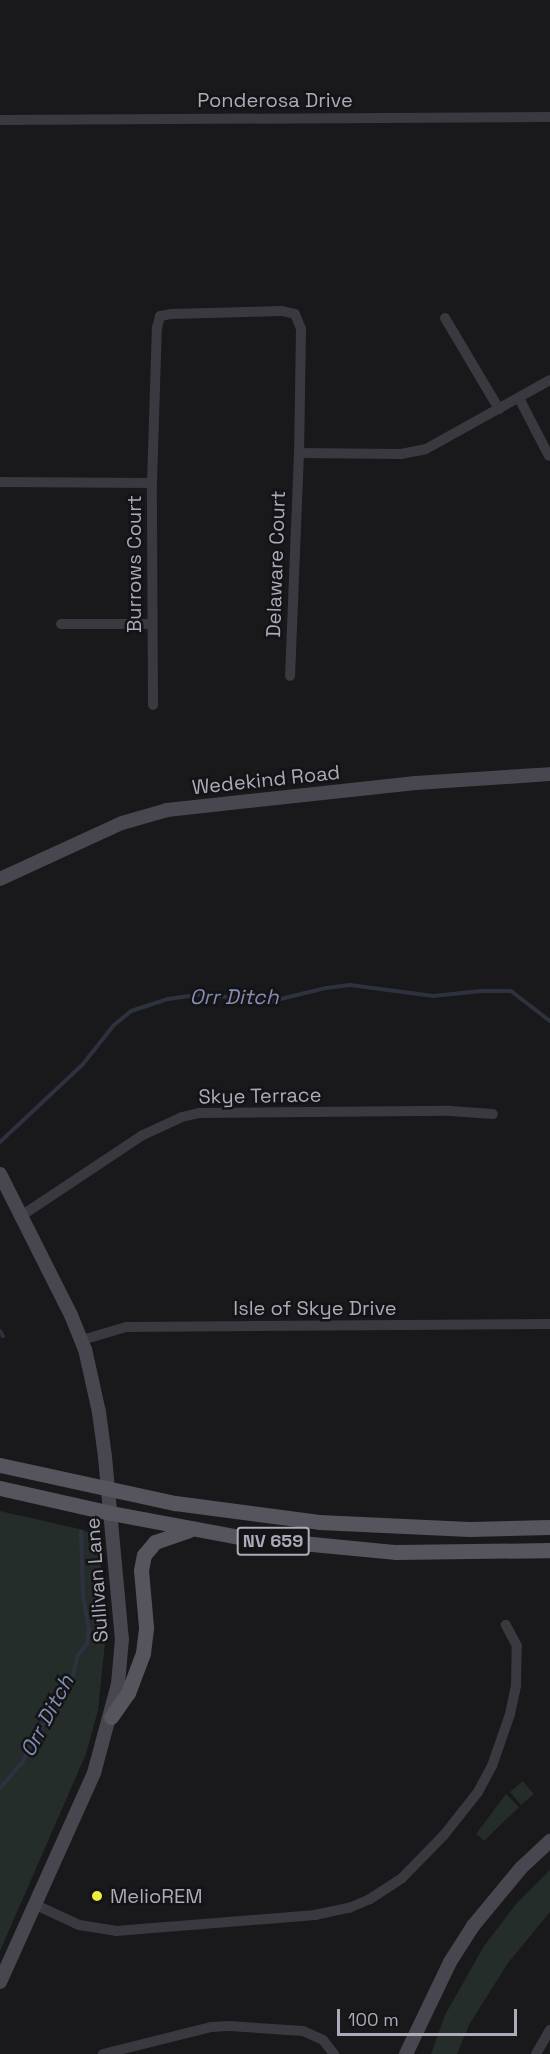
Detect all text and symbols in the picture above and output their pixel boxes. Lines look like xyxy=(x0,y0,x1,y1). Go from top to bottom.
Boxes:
street label: Ponderosa Drive xyxy=(197,88,353,112)
street label: Delaware Court xyxy=(261,490,291,638)
street label: Burrows Court xyxy=(122,495,146,633)
street label: Wedekind Road xyxy=(191,760,341,800)
water label: Orr Ditch xyxy=(189,984,279,1010)
street label: Skye Terrace xyxy=(198,1083,322,1109)
street label: Isle of Skye Drive xyxy=(233,1296,397,1320)
street label: Sullivan Lane xyxy=(81,1517,113,1643)
road number: NV 659 xyxy=(236,1526,310,1556)
water label: Orr Ditch xyxy=(15,1671,79,1761)
place label: MelioREM xyxy=(110,1884,202,1908)
marker: MelioREM xyxy=(88,1887,106,1905)
scale bar xyxy=(340,1997,520,2035)
text: 100 m xyxy=(348,2008,399,2031)

